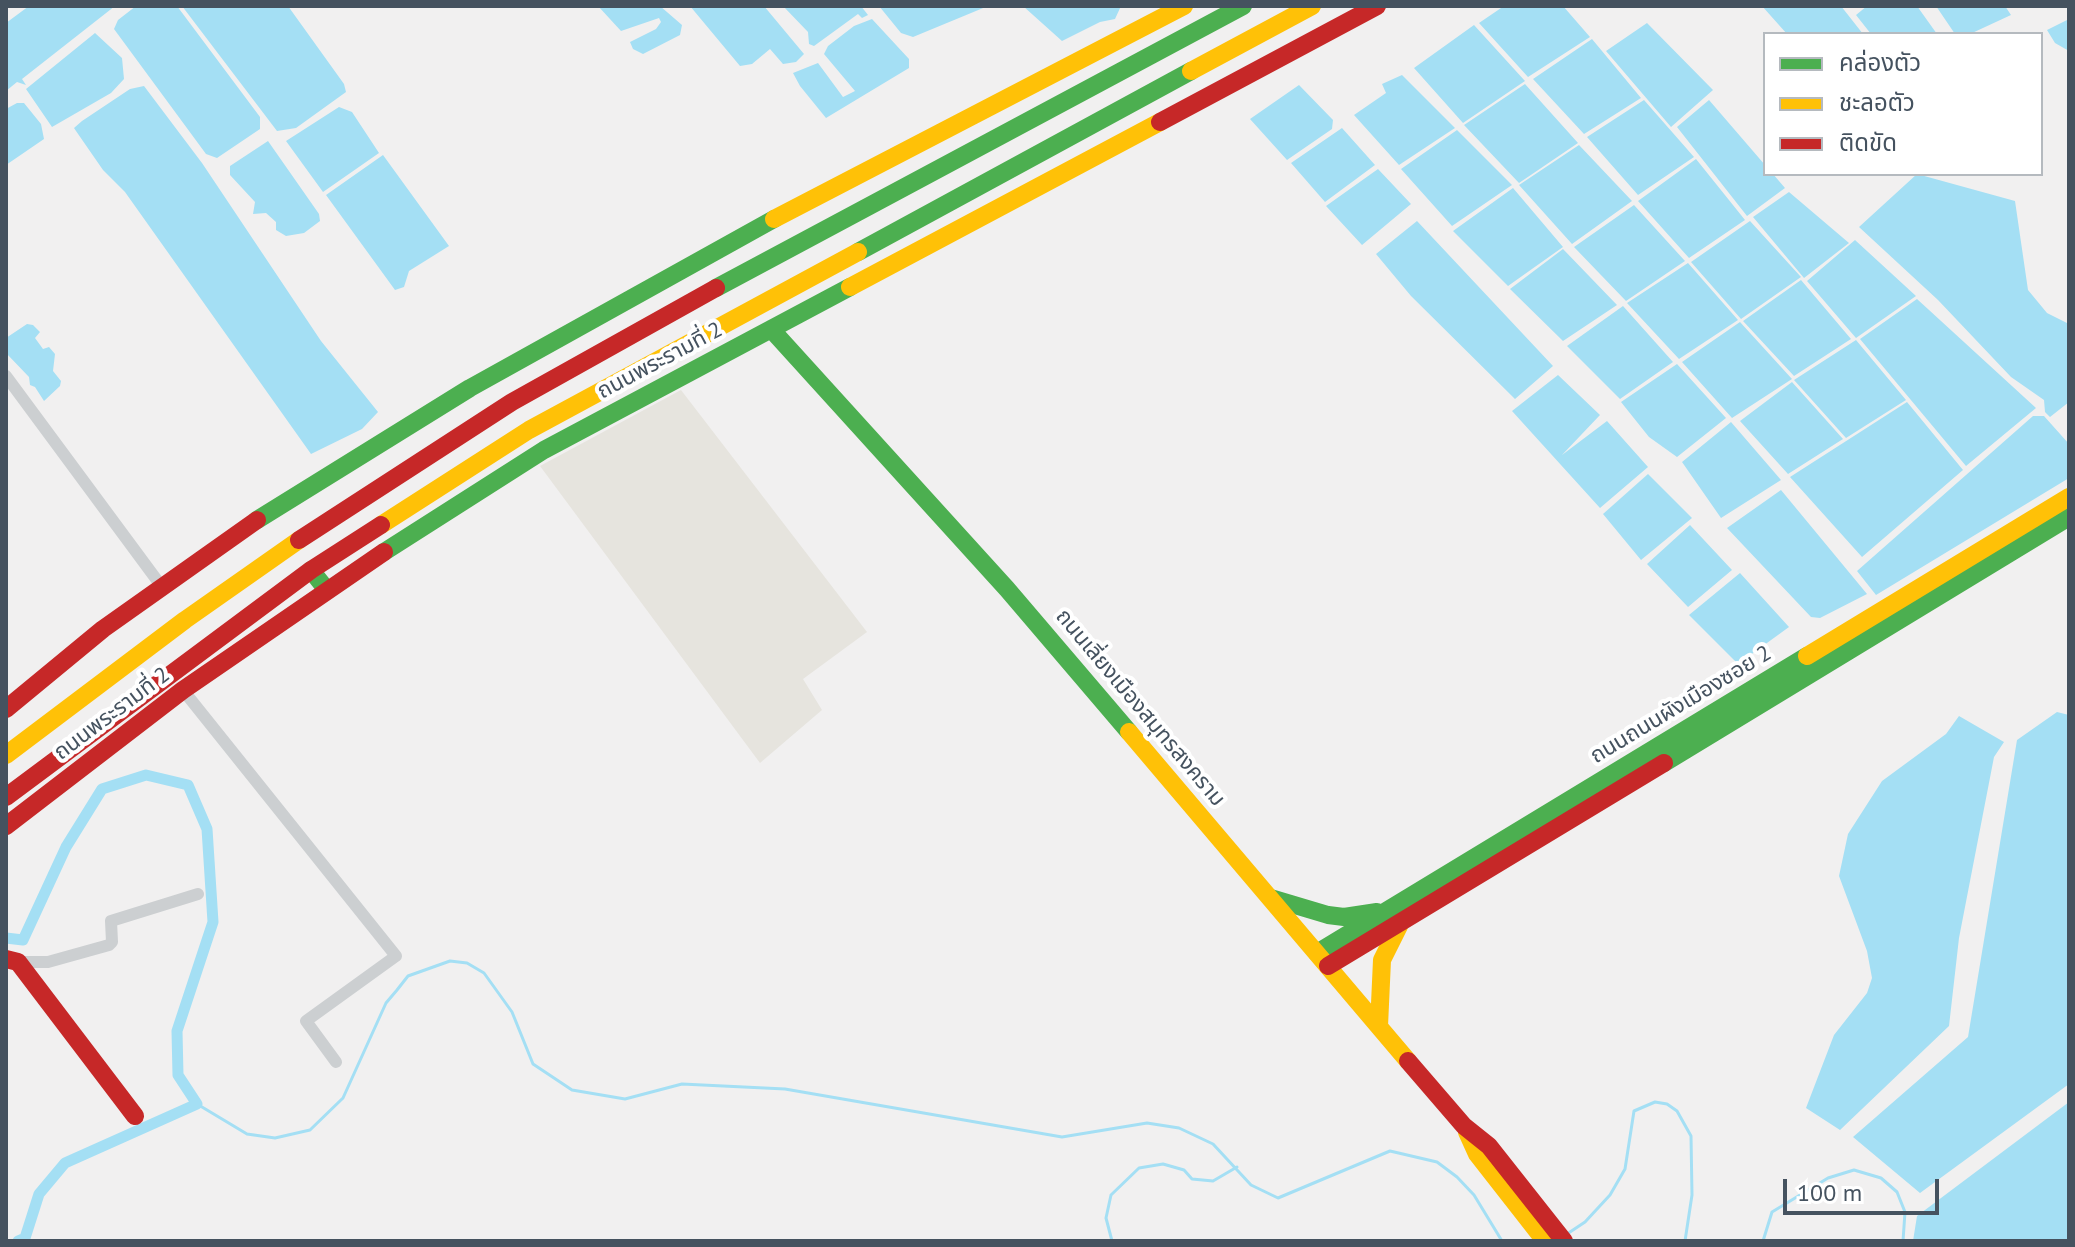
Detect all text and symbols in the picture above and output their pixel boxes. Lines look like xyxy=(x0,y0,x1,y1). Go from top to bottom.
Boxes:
legend xyxy=(1763,32,2043,176)
text: คล่องตัว xyxy=(1839,47,1921,78)
text: ชะลอตัว xyxy=(1839,87,1915,118)
text: ติดขัด xyxy=(1839,127,1897,158)
street label: ถนนพระรามที่ 2 xyxy=(593,317,727,405)
street label: ถนนเลี่ยงเมืองสมุทรสงคราม xyxy=(1050,604,1230,812)
street label: ถนนถนนผังเมืองซอย 2 xyxy=(1586,640,1776,770)
street label: ถนนพระรามที่ 2 xyxy=(49,662,175,766)
scale bar xyxy=(1787,1163,1943,1213)
text: 100 m xyxy=(1797,1177,1862,1208)

